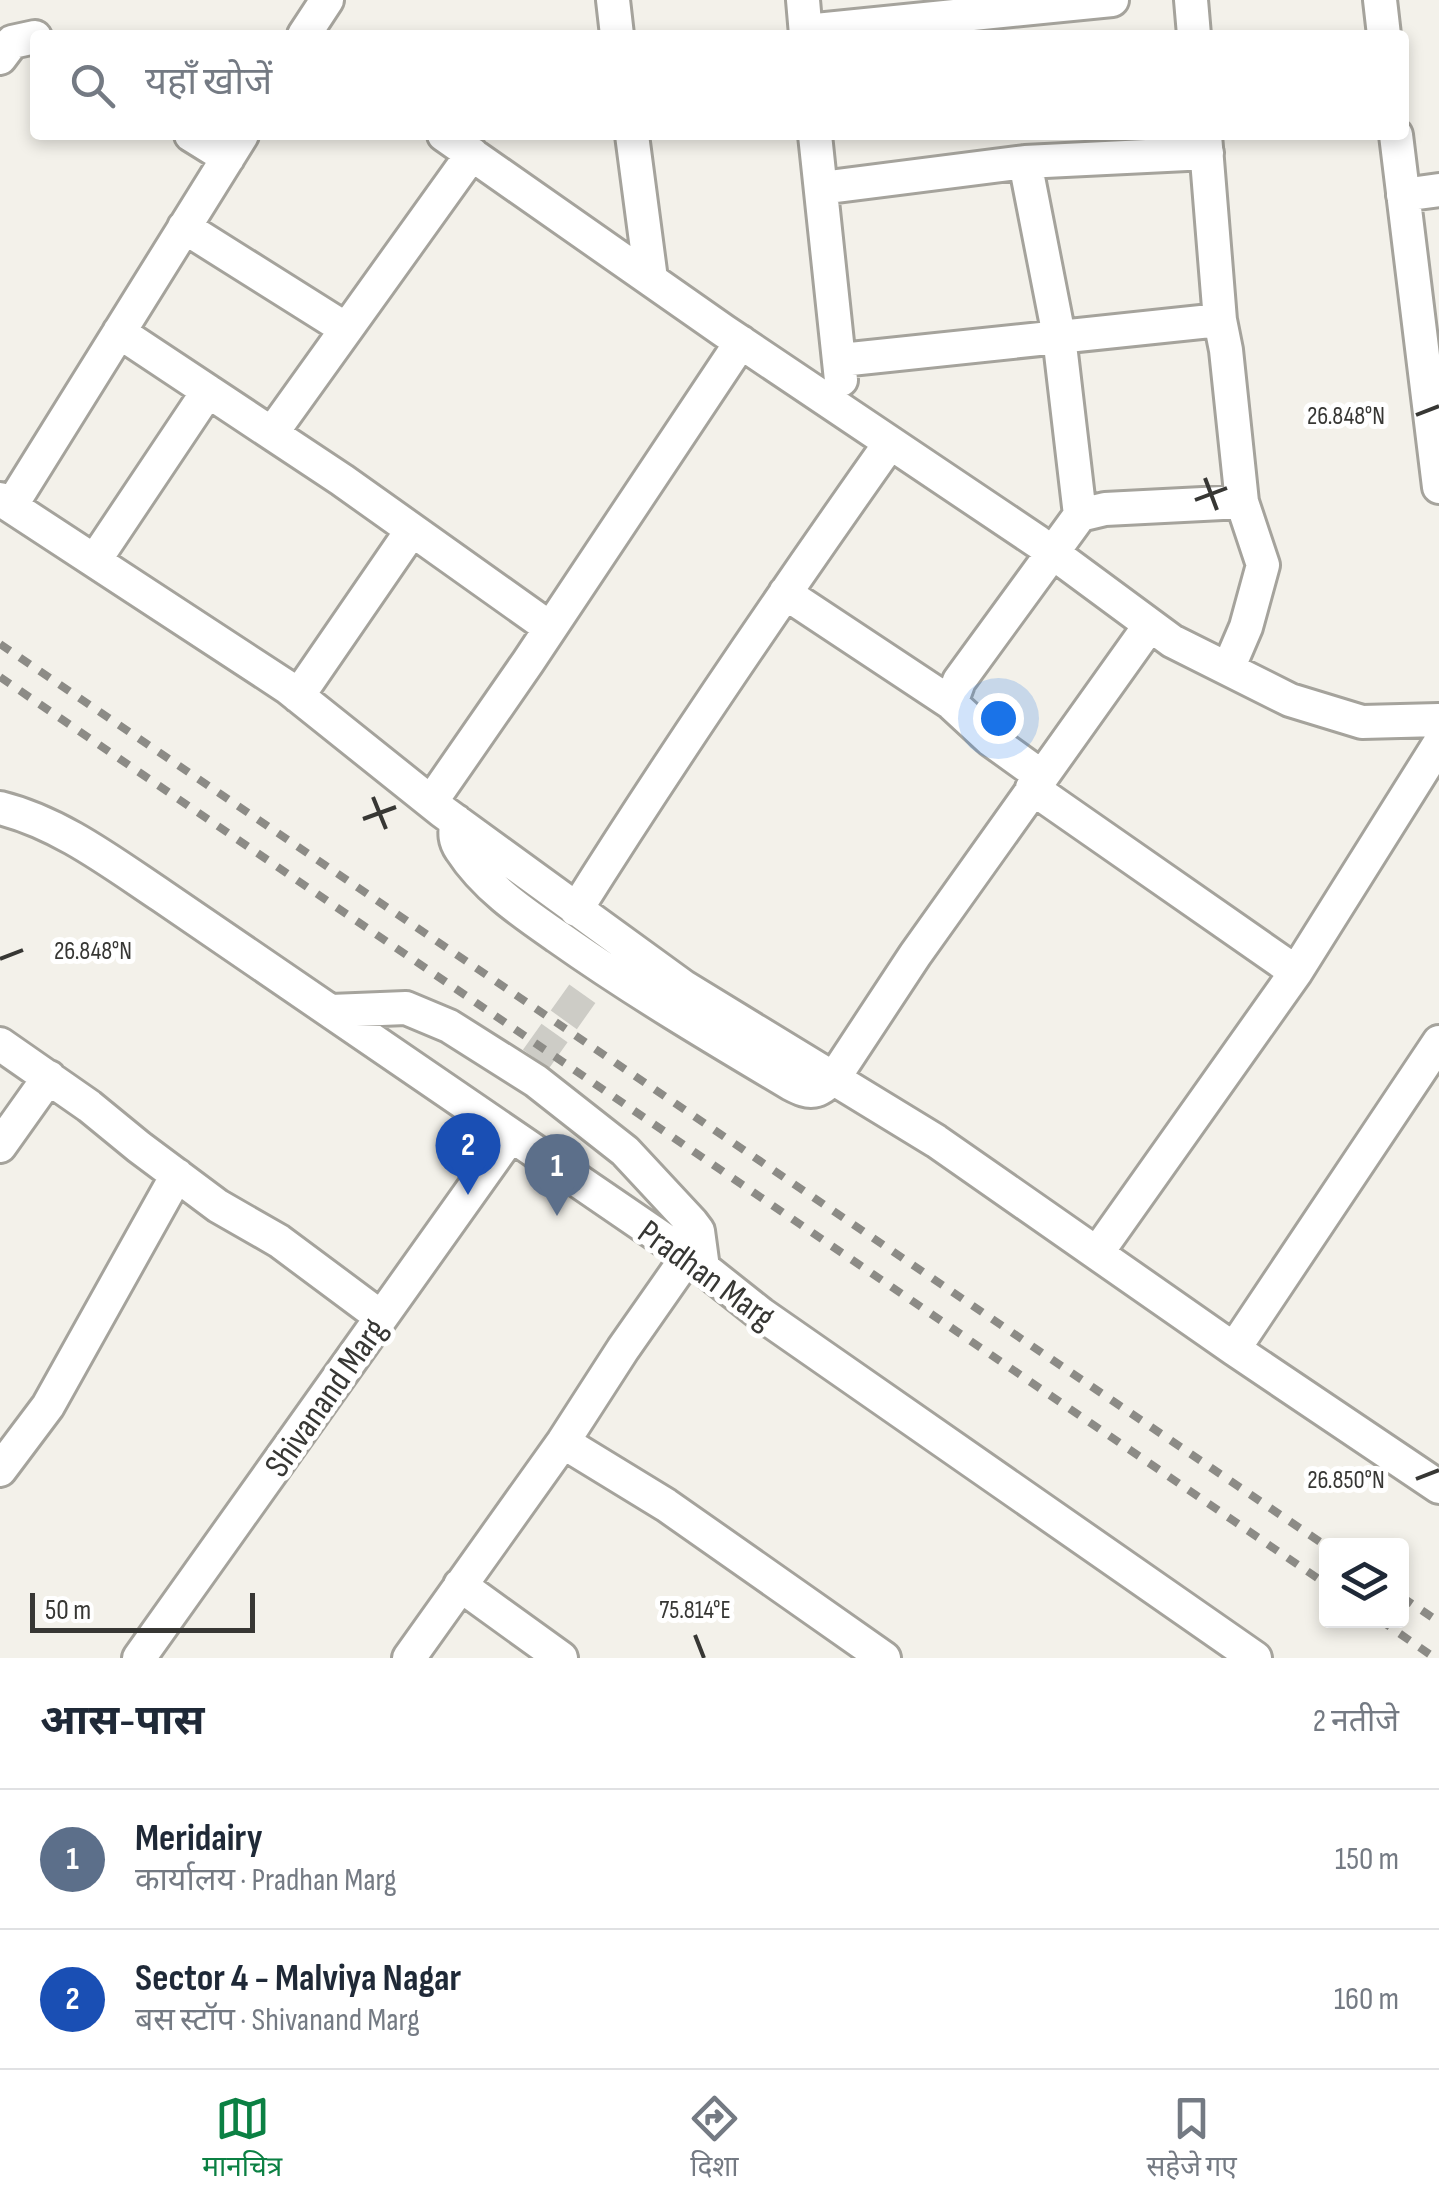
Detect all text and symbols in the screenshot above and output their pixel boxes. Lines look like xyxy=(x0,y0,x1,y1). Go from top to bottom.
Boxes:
search box xyxy=(30,30,1409,140)
icon: search xyxy=(65,58,120,113)
text: यहाँ खोजें xyxy=(145,60,272,105)
text: 26.848°N xyxy=(1307,401,1385,432)
your location xyxy=(973,693,1024,744)
text: 26.848°N xyxy=(54,936,132,967)
pin: 2 xyxy=(436,1112,500,1195)
pin: 1 xyxy=(524,1134,590,1216)
street label: Pradhan Marg xyxy=(629,1211,783,1339)
street label: Shivanand Marg xyxy=(256,1310,397,1486)
text: 26.850°N xyxy=(1307,1465,1385,1496)
map controls xyxy=(1319,1538,1409,1628)
button: layers xyxy=(1319,1538,1409,1628)
scale bar xyxy=(30,1588,255,1632)
text: 50 m xyxy=(45,1594,91,1627)
text: 75.814°E xyxy=(659,1595,731,1626)
text: आस-पास xyxy=(40,1696,204,1747)
text: 2 नतीजे xyxy=(1313,1702,1399,1741)
text: Meridairy xyxy=(135,1816,262,1861)
text: 1 xyxy=(66,1840,79,1879)
text: 150 m xyxy=(1335,1840,1399,1879)
text: कार्यालय · Pradhan Marg xyxy=(135,1861,397,1900)
text: Sector 4 - Malviya Nagar xyxy=(135,1956,461,2001)
text: 2 xyxy=(65,1980,80,2019)
text: 160 m xyxy=(1334,1980,1399,2019)
text: बस स्टॉप · Shivanand Marg xyxy=(135,2001,420,2040)
tab: मानचित्र xyxy=(202,2091,282,2187)
tab: दिशा xyxy=(687,2091,742,2187)
tab: सहेजे गए xyxy=(1146,2091,1237,2187)

